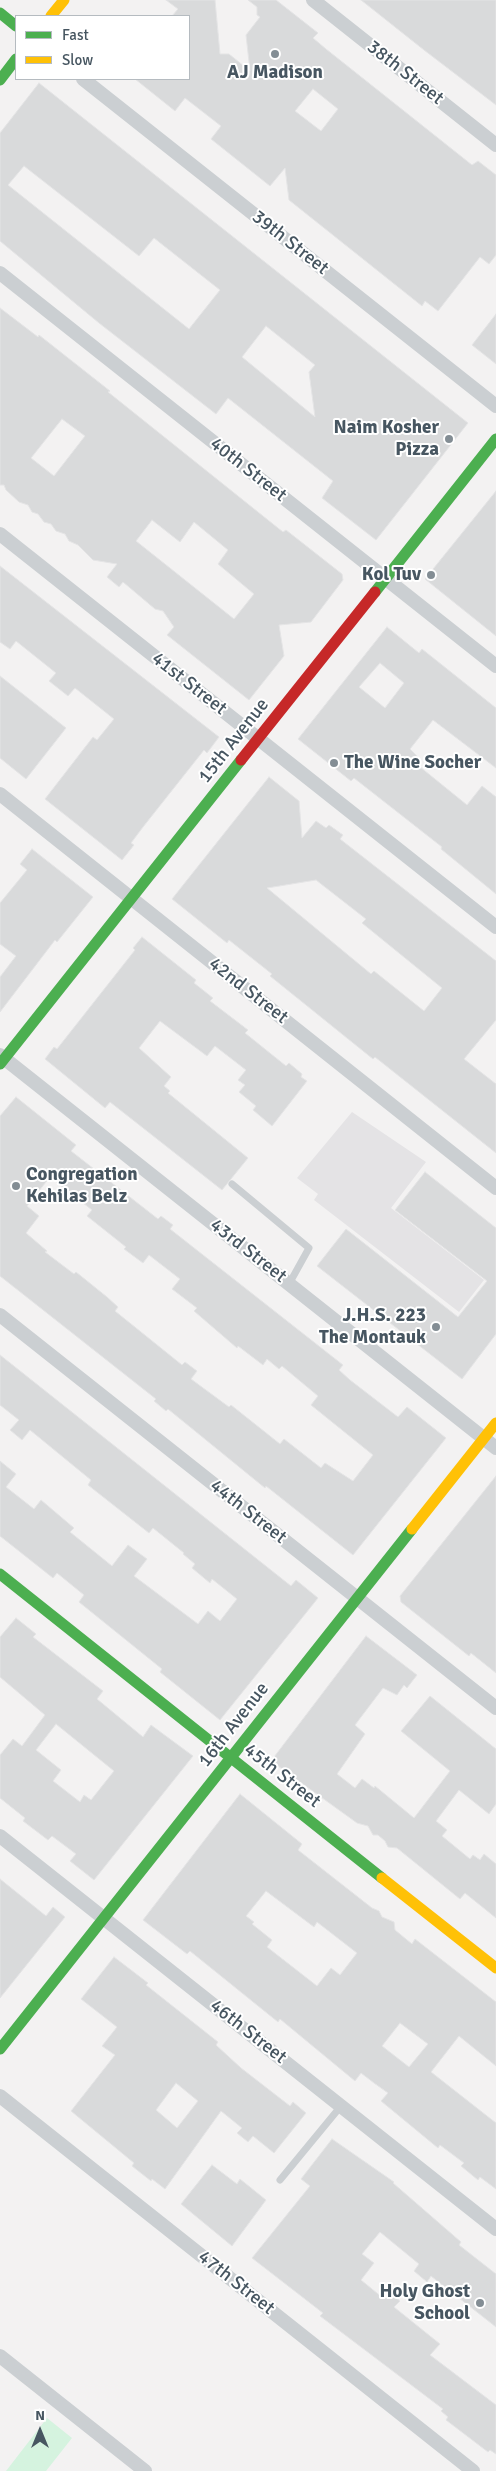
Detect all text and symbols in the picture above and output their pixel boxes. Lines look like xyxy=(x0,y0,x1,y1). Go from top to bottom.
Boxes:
legend xyxy=(15,15,190,80)
text: Fast xyxy=(62,26,89,44)
street label: 38th Street xyxy=(362,36,448,110)
marker: AJ Madison xyxy=(269,48,281,60)
text: Slow xyxy=(62,51,93,69)
place label: AJ Madison xyxy=(227,62,323,84)
street label: 39th Street xyxy=(247,206,333,280)
place label: Naim Kosher Pizza xyxy=(334,417,439,461)
street label: 40th Street xyxy=(205,433,291,507)
marker: Naim Kosher Pizza xyxy=(443,433,455,445)
place label: Kol Tuv xyxy=(362,564,421,586)
marker: Kol Tuv xyxy=(425,569,437,581)
street label: 41st Street xyxy=(147,648,231,720)
street label: 15th Avenue xyxy=(194,694,274,788)
place label: The Wine Socher xyxy=(344,752,481,774)
marker: The Wine Socher xyxy=(328,757,340,769)
street label: 42nd Street xyxy=(204,953,292,1029)
place label: Congregation Kehilas Belz xyxy=(26,1164,138,1208)
marker: Congregation Kehilas Belz xyxy=(10,1180,22,1192)
street label: 43rd Street xyxy=(205,1214,291,1288)
place label: J.H.S. 223 The Montauk xyxy=(319,1305,426,1349)
marker: J.H.S. 223 The Montauk xyxy=(430,1321,442,1333)
street label: 44th Street xyxy=(205,1475,291,1549)
street label: 16th Avenue xyxy=(194,1678,274,1772)
street label: 45th Street xyxy=(239,1739,325,1813)
street label: 46th Street xyxy=(205,1995,291,2069)
street label: 47th Street xyxy=(193,2246,279,2320)
place label: Holy Ghost School xyxy=(379,2281,470,2325)
marker: Holy Ghost School xyxy=(474,2297,486,2309)
north arrow xyxy=(15,2406,65,2456)
text: N xyxy=(35,2407,45,2424)

